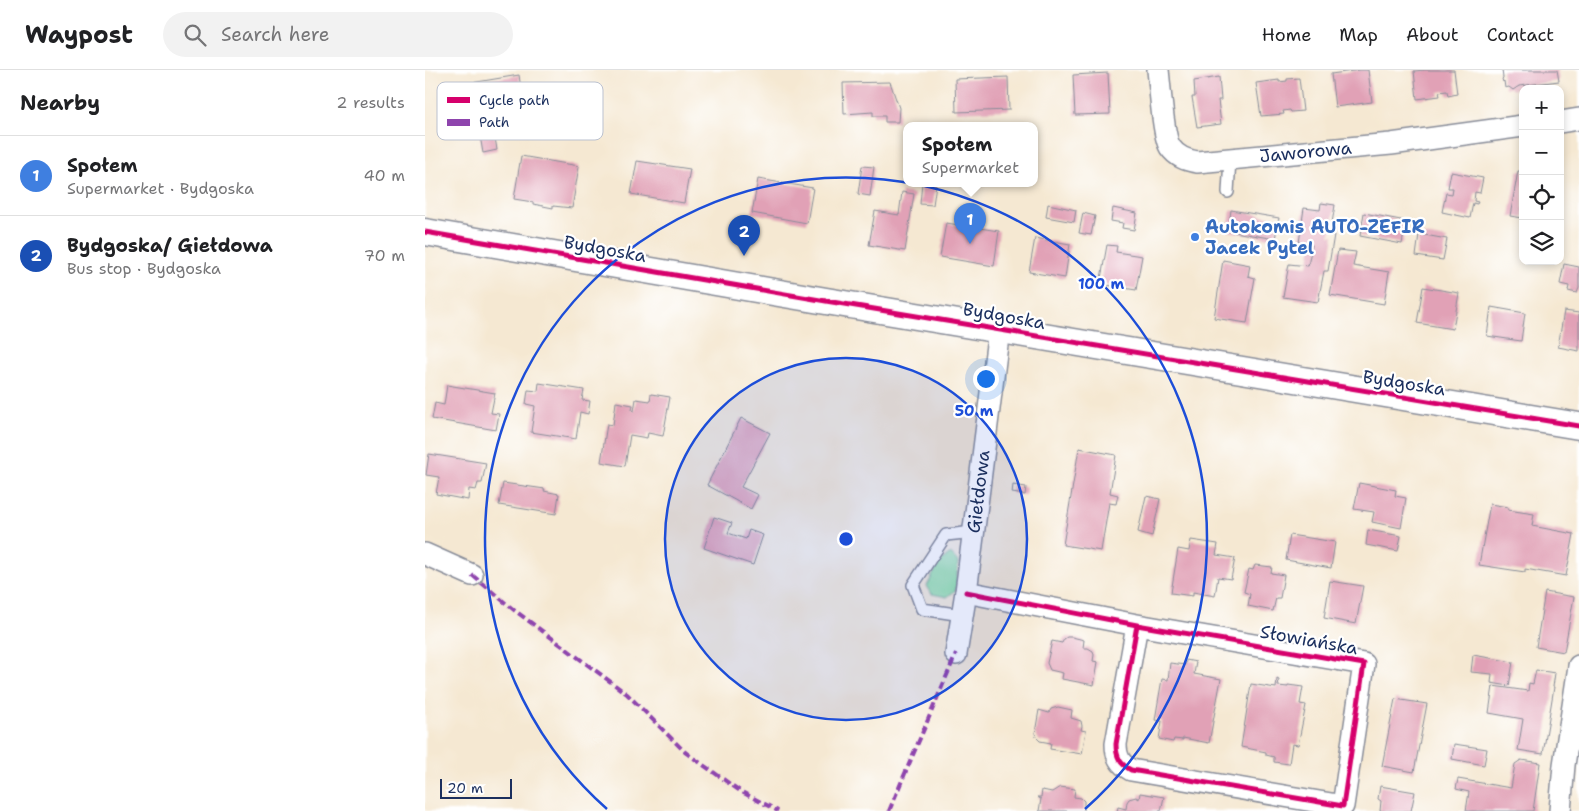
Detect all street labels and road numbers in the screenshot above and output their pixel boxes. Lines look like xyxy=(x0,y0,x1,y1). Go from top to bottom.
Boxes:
street label: Jaworowa xyxy=(1258,136,1353,168)
street label: Bydgoska xyxy=(562,230,648,268)
street label: Bydgoska xyxy=(961,297,1047,335)
street label: Bydgoska xyxy=(1361,365,1447,401)
street label: Giełdowa xyxy=(961,449,996,534)
street label: Słowiańska xyxy=(1258,620,1360,660)

